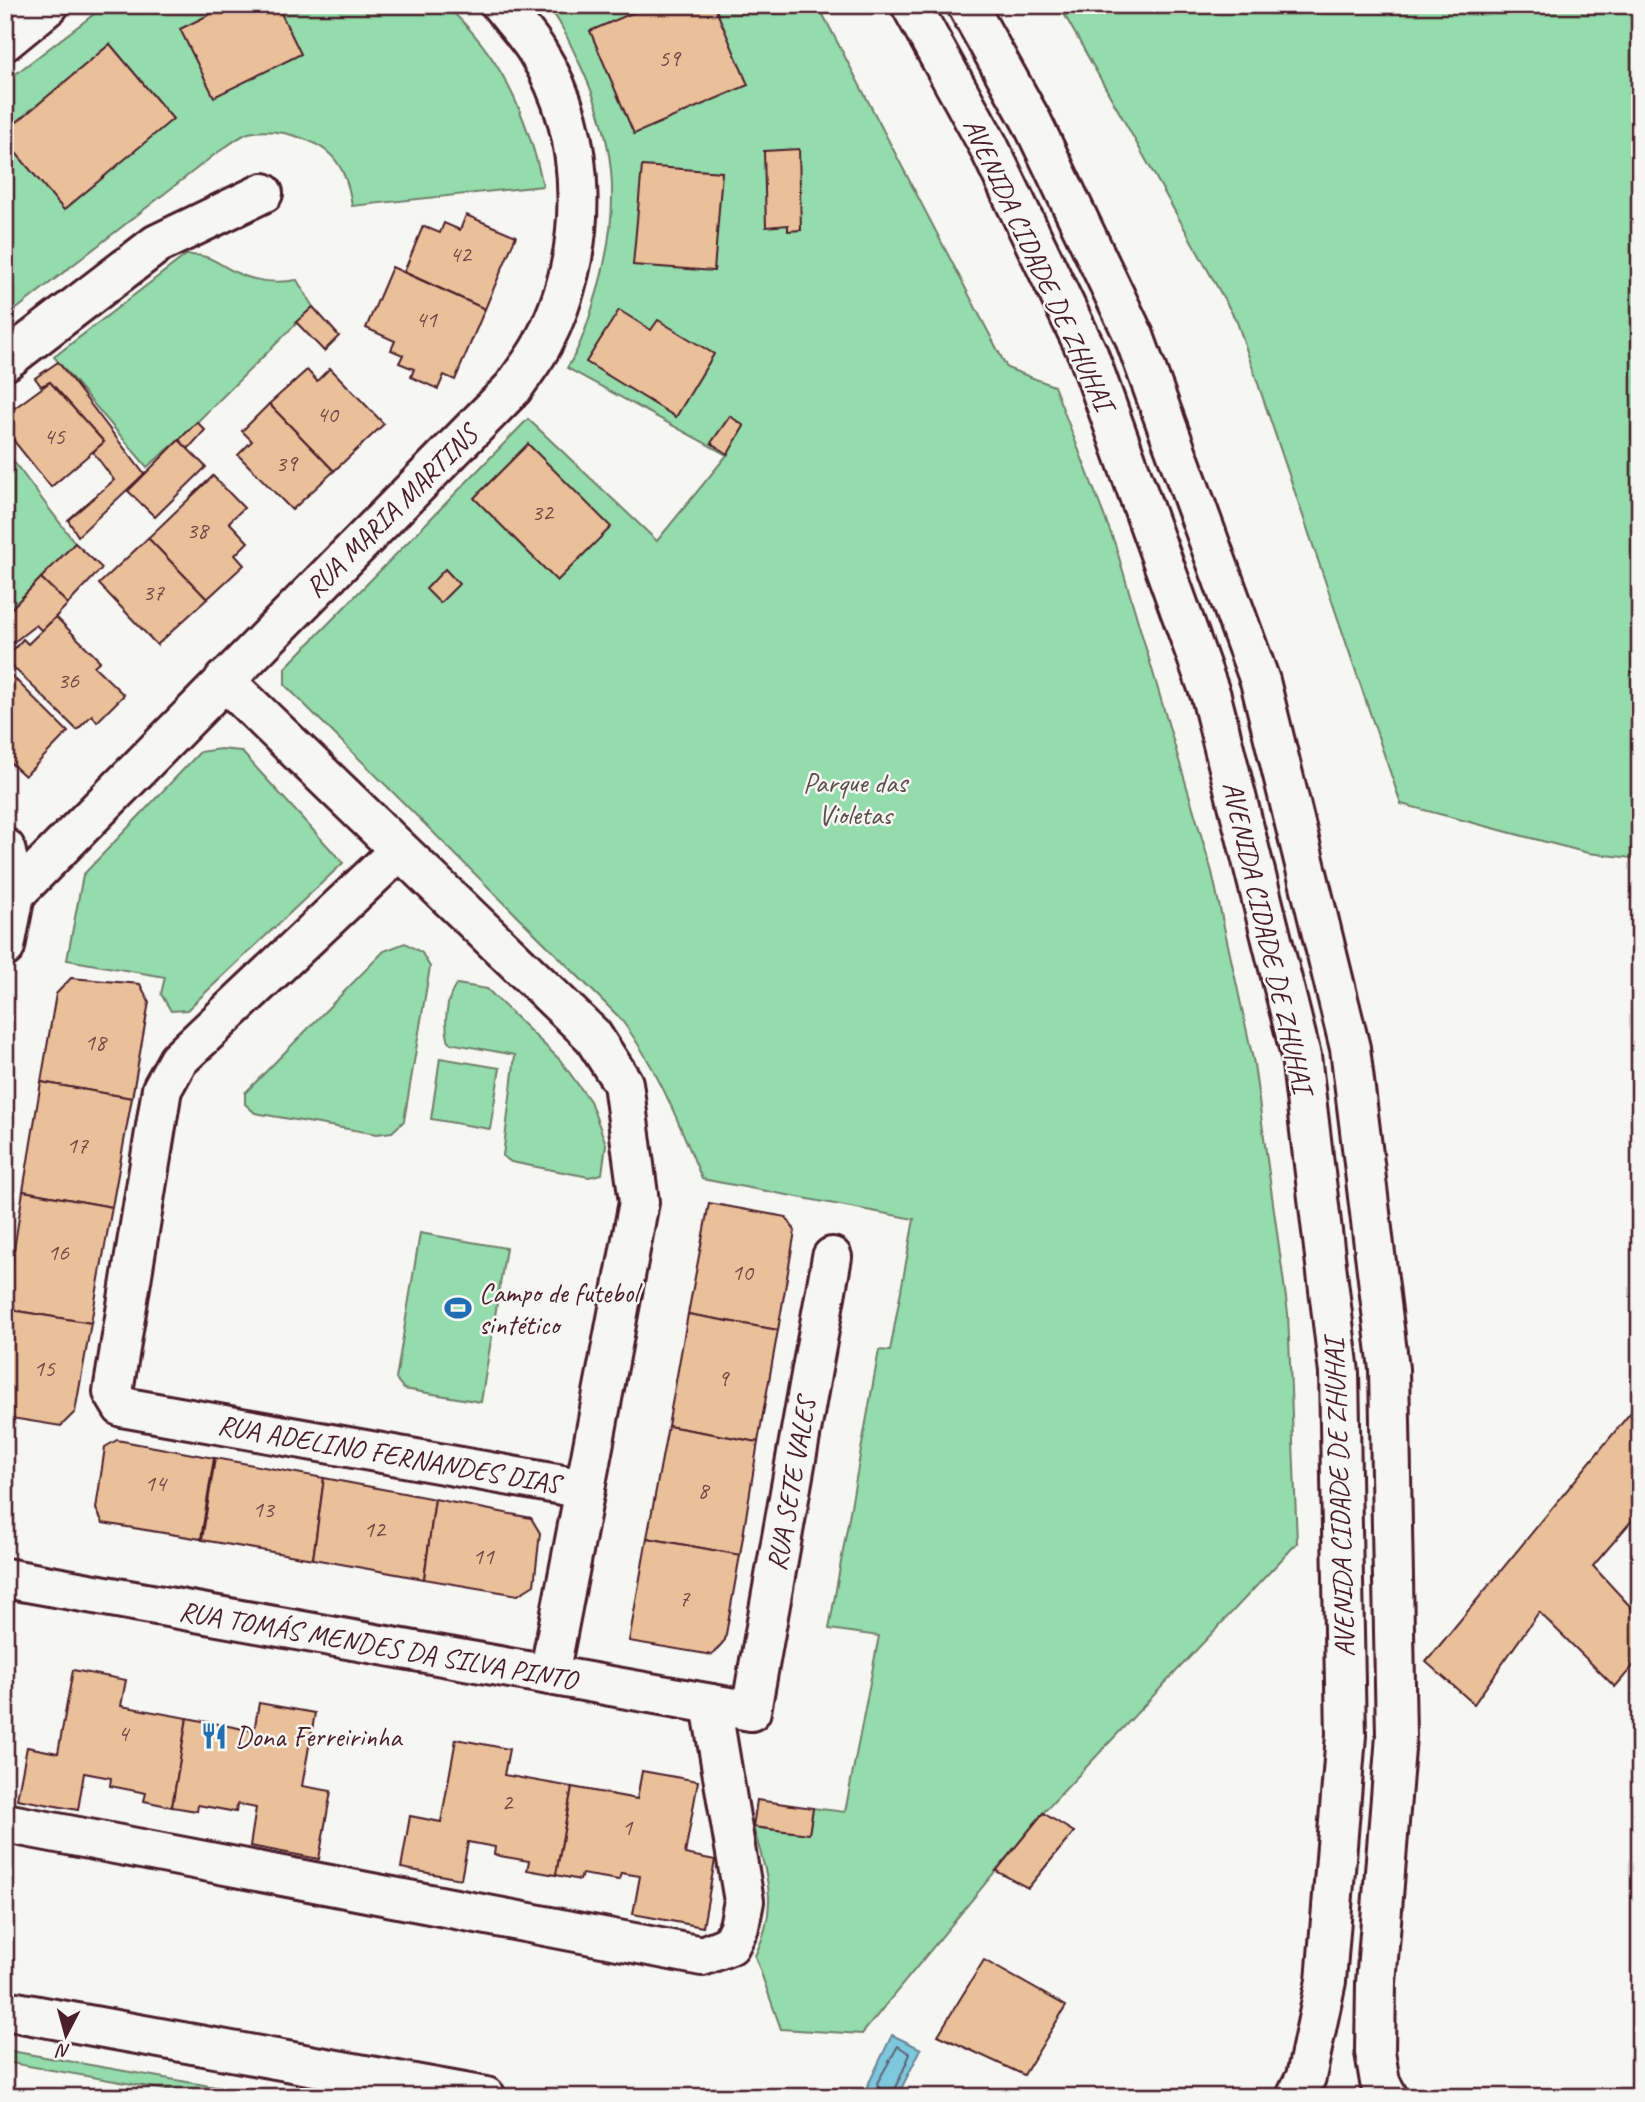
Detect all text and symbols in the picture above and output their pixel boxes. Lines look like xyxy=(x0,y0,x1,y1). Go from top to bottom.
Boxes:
house number: 59 xyxy=(658,43,682,73)
street label: AVENIDA CIDADE DE ZHUHAI xyxy=(956,112,1125,421)
house number: 42 xyxy=(449,239,473,269)
house number: 41 xyxy=(415,304,438,334)
house number: 40 xyxy=(316,399,340,429)
street label: RUA MARIA MARTINS xyxy=(297,415,487,605)
house number: 45 xyxy=(43,421,66,451)
house number: 39 xyxy=(275,448,299,478)
house number: 32 xyxy=(531,497,555,527)
house number: 38 xyxy=(186,515,210,545)
house number: 37 xyxy=(142,577,165,607)
house number: 36 xyxy=(57,665,80,695)
park label: Parque das Violetas xyxy=(803,765,909,832)
street label: AVENIDA CIDADE DE ZHUHAI xyxy=(1215,778,1322,1102)
house number: 18 xyxy=(84,1027,108,1057)
house number: 17 xyxy=(66,1130,89,1160)
house number: 16 xyxy=(47,1237,70,1267)
house number: 10 xyxy=(731,1257,755,1287)
place label: Campo de futebol sintético xyxy=(479,1275,643,1342)
sports icon: Campo de futebol sintético xyxy=(443,1293,473,1323)
street label: AVENIDA CIDADE DE ZHUHAI xyxy=(1316,1333,1362,1658)
house number: 15 xyxy=(33,1353,56,1383)
house number: 9 xyxy=(718,1363,731,1393)
street label: RUA SETE VALES xyxy=(759,1390,824,1573)
street label: RUA ADELINO FERNANDES DIAS xyxy=(215,1407,567,1502)
house number: 14 xyxy=(144,1468,168,1498)
house number: 8 xyxy=(698,1475,711,1505)
house number: 13 xyxy=(252,1494,276,1524)
house number: 12 xyxy=(363,1514,387,1544)
house number: 11 xyxy=(472,1541,495,1571)
house number: 7 xyxy=(679,1583,691,1613)
street label: RUA TOMÁS MENDES DA SILVA PINTO xyxy=(177,1593,582,1698)
house number: 4 xyxy=(118,1718,131,1748)
place label: Dona Ferreirinha xyxy=(235,1719,403,1754)
restaurant icon: Dona Ferreirinha xyxy=(199,1721,229,1751)
house number: 2 xyxy=(502,1787,515,1817)
house number: 1 xyxy=(622,1812,634,1842)
north arrow xyxy=(32,2000,102,2070)
text: N xyxy=(54,2038,71,2063)

